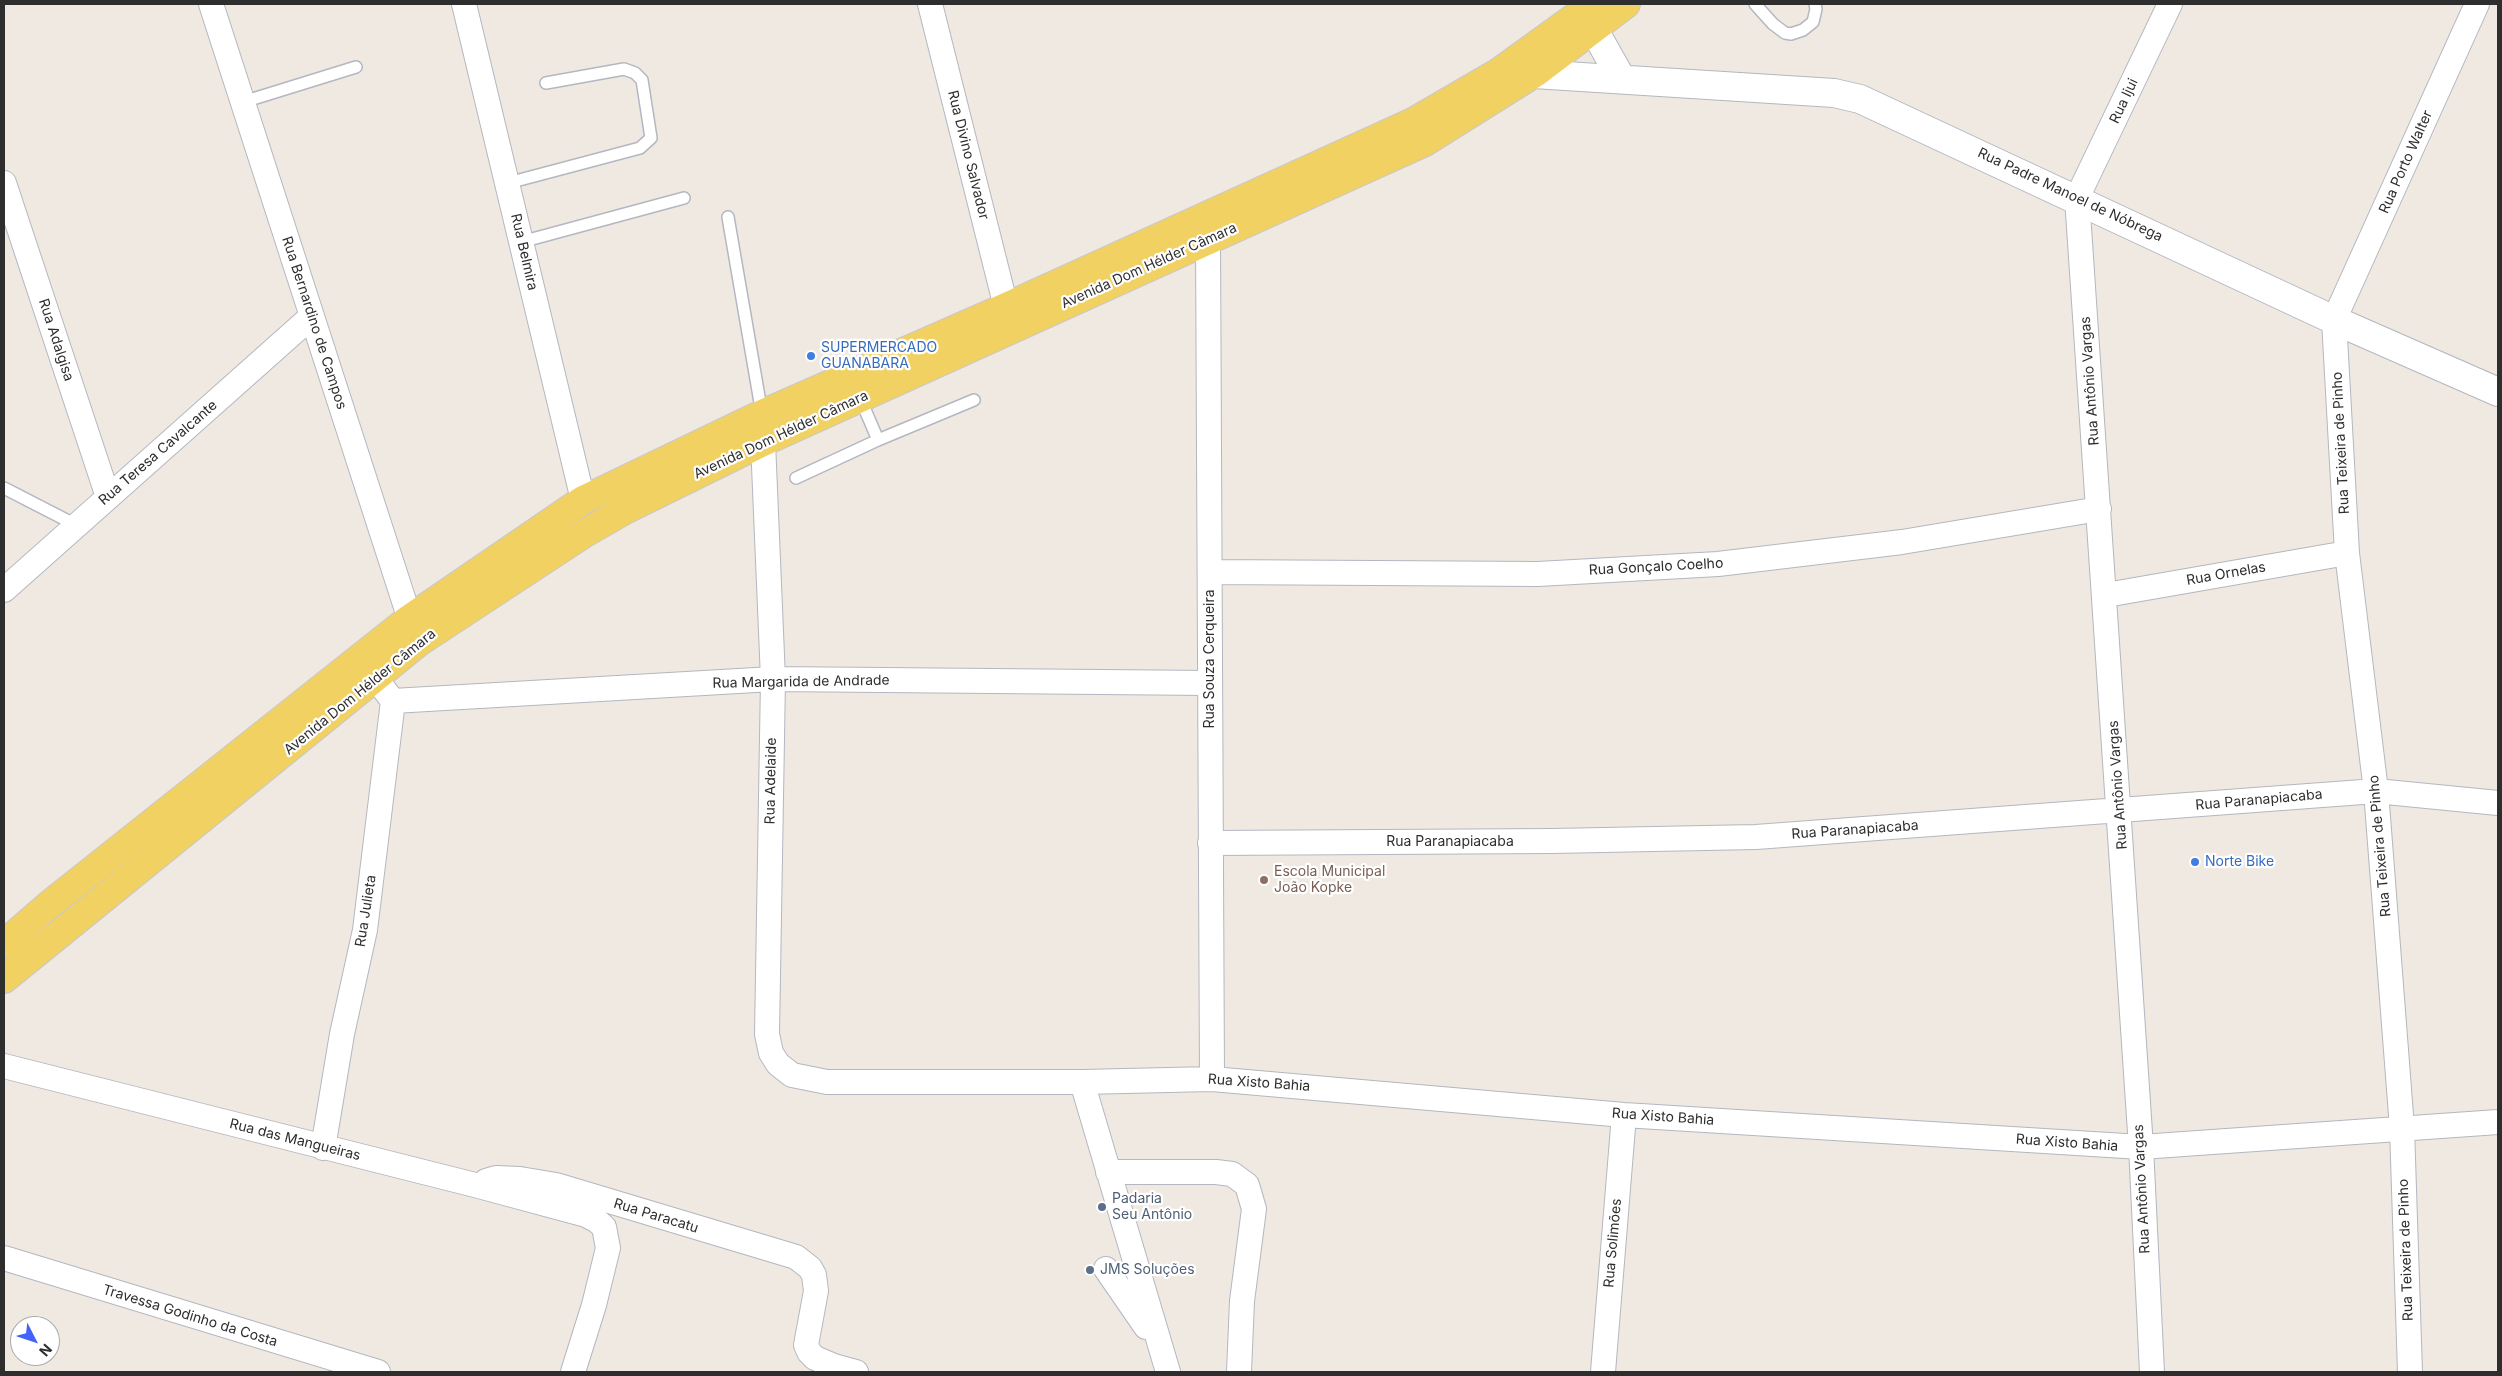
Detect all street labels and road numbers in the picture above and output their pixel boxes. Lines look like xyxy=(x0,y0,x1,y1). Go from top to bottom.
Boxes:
street label: Rua Ijui xyxy=(2106,76,2142,126)
street label: Rua Divino Salvador xyxy=(944,89,992,221)
street label: Rua Porto Walter xyxy=(2376,108,2436,216)
street label: Rua Padre Manoel de Nóbrega xyxy=(1975,145,2165,245)
street label: Rua Belmira xyxy=(507,212,541,292)
street label: Avenida Dom Hélder Câmara xyxy=(1059,220,1239,312)
street label: Rua Bernardino de Campos xyxy=(278,234,350,412)
street label: Rua Adalgisa xyxy=(35,297,77,383)
street label: Rua Antônio Vargas xyxy=(2077,316,2103,446)
street label: Rua Teixeira de Pinho xyxy=(2329,371,2353,515)
street label: Avenida Dom Hélder Câmara xyxy=(691,387,871,483)
street label: Rua Teresa Cavalcante xyxy=(95,397,221,509)
street label: Rua Gonçalo Coelho xyxy=(1588,555,1724,579)
street label: Rua Ornelas xyxy=(2185,559,2267,589)
street label: Rua Souza Cerqueira xyxy=(1202,589,1218,729)
street label: Avenida Dom Hélder Câmara xyxy=(281,626,439,758)
street label: Rua Margarida de Andrade xyxy=(712,672,890,692)
street label: Rua Antônio Vargas xyxy=(2105,720,2131,850)
street label: Rua Adelaide xyxy=(762,737,780,825)
street label: Rua Teixeira de Pinho xyxy=(2365,774,2395,918)
street label: Rua Paranapiacaba xyxy=(2195,786,2323,814)
street label: Rua Paranapiacaba xyxy=(1791,817,1919,843)
street label: Rua Paranapiacaba xyxy=(1386,834,1514,850)
street label: Rua Julieta xyxy=(352,874,380,948)
street label: Rua Xisto Bahia xyxy=(1207,1071,1311,1095)
street label: Rua Xisto Bahia xyxy=(1611,1105,1715,1129)
street label: Rua das Mangueiras xyxy=(228,1116,362,1164)
street label: Rua Antônio Vargas xyxy=(2130,1124,2154,1254)
street label: Rua Xisto Bahia xyxy=(2015,1131,2119,1155)
street label: Rua Teixeira de Pinho xyxy=(2395,1179,2417,1321)
street label: Rua Paracatu xyxy=(612,1195,700,1237)
street label: Rua Solimões xyxy=(1601,1198,1625,1288)
street label: Travessa Godinho da Costa xyxy=(100,1281,280,1351)

